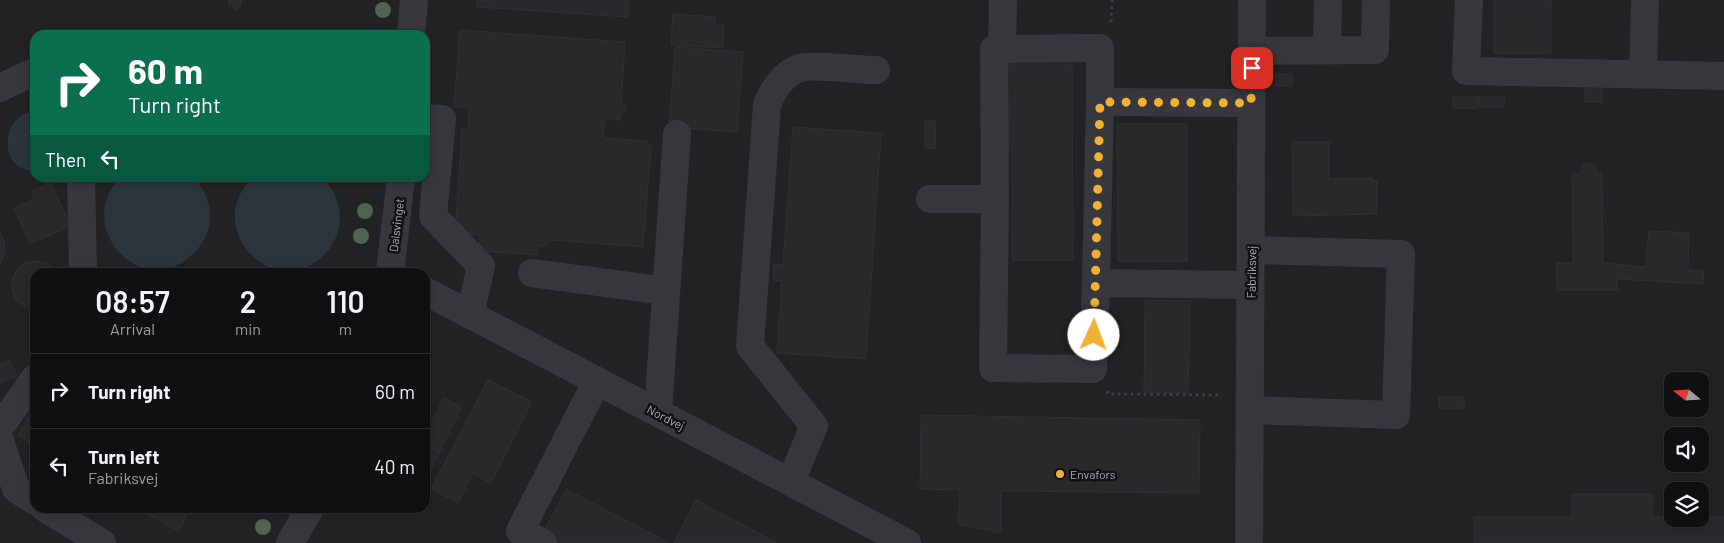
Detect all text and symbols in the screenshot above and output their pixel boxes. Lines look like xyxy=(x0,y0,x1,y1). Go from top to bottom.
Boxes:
pin xyxy=(1231,47,1273,89)
text: 60 m xyxy=(128,49,203,91)
icon: right xyxy=(45,50,110,115)
icon: arrive xyxy=(1238,54,1266,82)
text: Turn right xyxy=(128,91,221,117)
icon: left xyxy=(96,145,124,173)
text: Then xyxy=(45,148,86,171)
street label: Dalsvinget xyxy=(386,197,406,253)
street label: Fabriksvej xyxy=(1244,245,1258,298)
text: 08:57 xyxy=(95,283,170,319)
text: 2 xyxy=(240,283,256,319)
text: 110 xyxy=(326,283,365,319)
position arrow xyxy=(1067,308,1119,360)
text: Arrival xyxy=(110,319,155,338)
text: min xyxy=(235,319,261,338)
text: m xyxy=(339,319,352,338)
north arrow xyxy=(1664,372,1709,418)
map controls xyxy=(1664,372,1709,527)
icon: right xyxy=(45,377,73,405)
text: Turn right xyxy=(88,380,170,403)
text: 60 m xyxy=(375,380,415,403)
street label: Nordvej xyxy=(645,402,687,432)
button: sound xyxy=(1664,427,1709,472)
text: Turn left xyxy=(88,445,159,468)
icon: left xyxy=(45,452,73,480)
text: 40 m xyxy=(374,455,415,478)
place label: Envafors xyxy=(1070,467,1116,481)
text: Fabriksvej xyxy=(88,468,158,487)
marker: Envafors xyxy=(1054,468,1066,480)
button: layers xyxy=(1664,482,1709,527)

